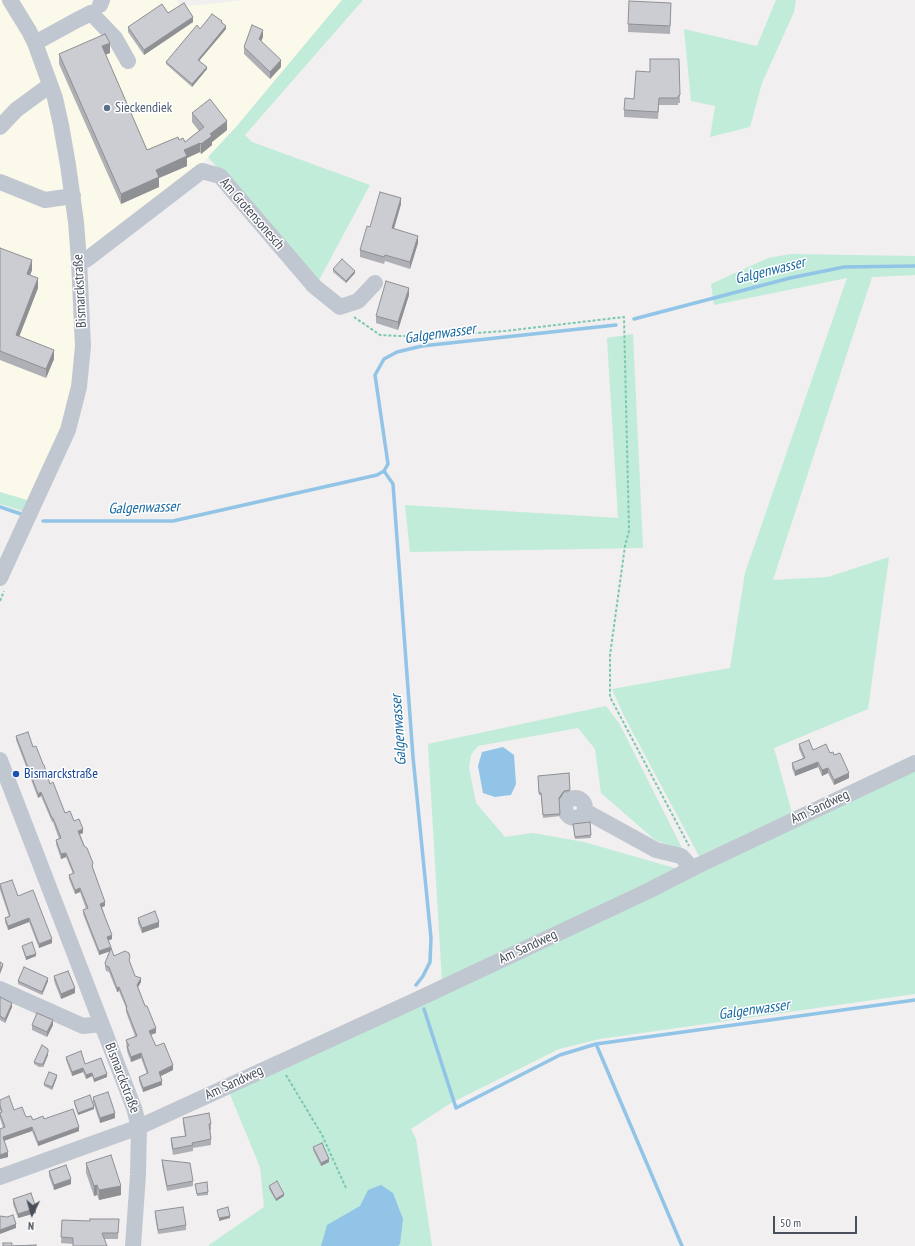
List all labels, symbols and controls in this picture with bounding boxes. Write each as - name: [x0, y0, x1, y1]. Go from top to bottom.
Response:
- place label: Sieckendiek: [115, 100, 172, 116]
- marker: Sieckendiek: [102, 103, 112, 113]
- street label: Am Grotensonesch: [216, 175, 288, 253]
- street label: Bismarckstraße: [70, 254, 90, 328]
- water label: Galgenwasser: [733, 254, 807, 288]
- water label: Galgenwasser: [403, 320, 477, 348]
- water label: Galgenwasser: [108, 498, 180, 518]
- water label: Galgenwasser: [388, 694, 410, 766]
- place label: Bismarckstraße: [24, 766, 98, 782]
- marker: Bismarckstraße: [11, 769, 21, 779]
- street label: Am Sandweg: [788, 786, 852, 828]
- street label: Am Sandweg: [496, 926, 560, 968]
- water label: Galgenwasser: [717, 996, 791, 1024]
- street label: Bismarckstraße: [101, 1040, 143, 1116]
- street label: Am Sandweg: [202, 1062, 266, 1104]
- north arrow: [12, 1194, 52, 1234]
- scale bar: [775, 1208, 859, 1234]
- text: 50 m: [780, 1215, 801, 1230]
- text: N: [27, 1219, 35, 1233]

